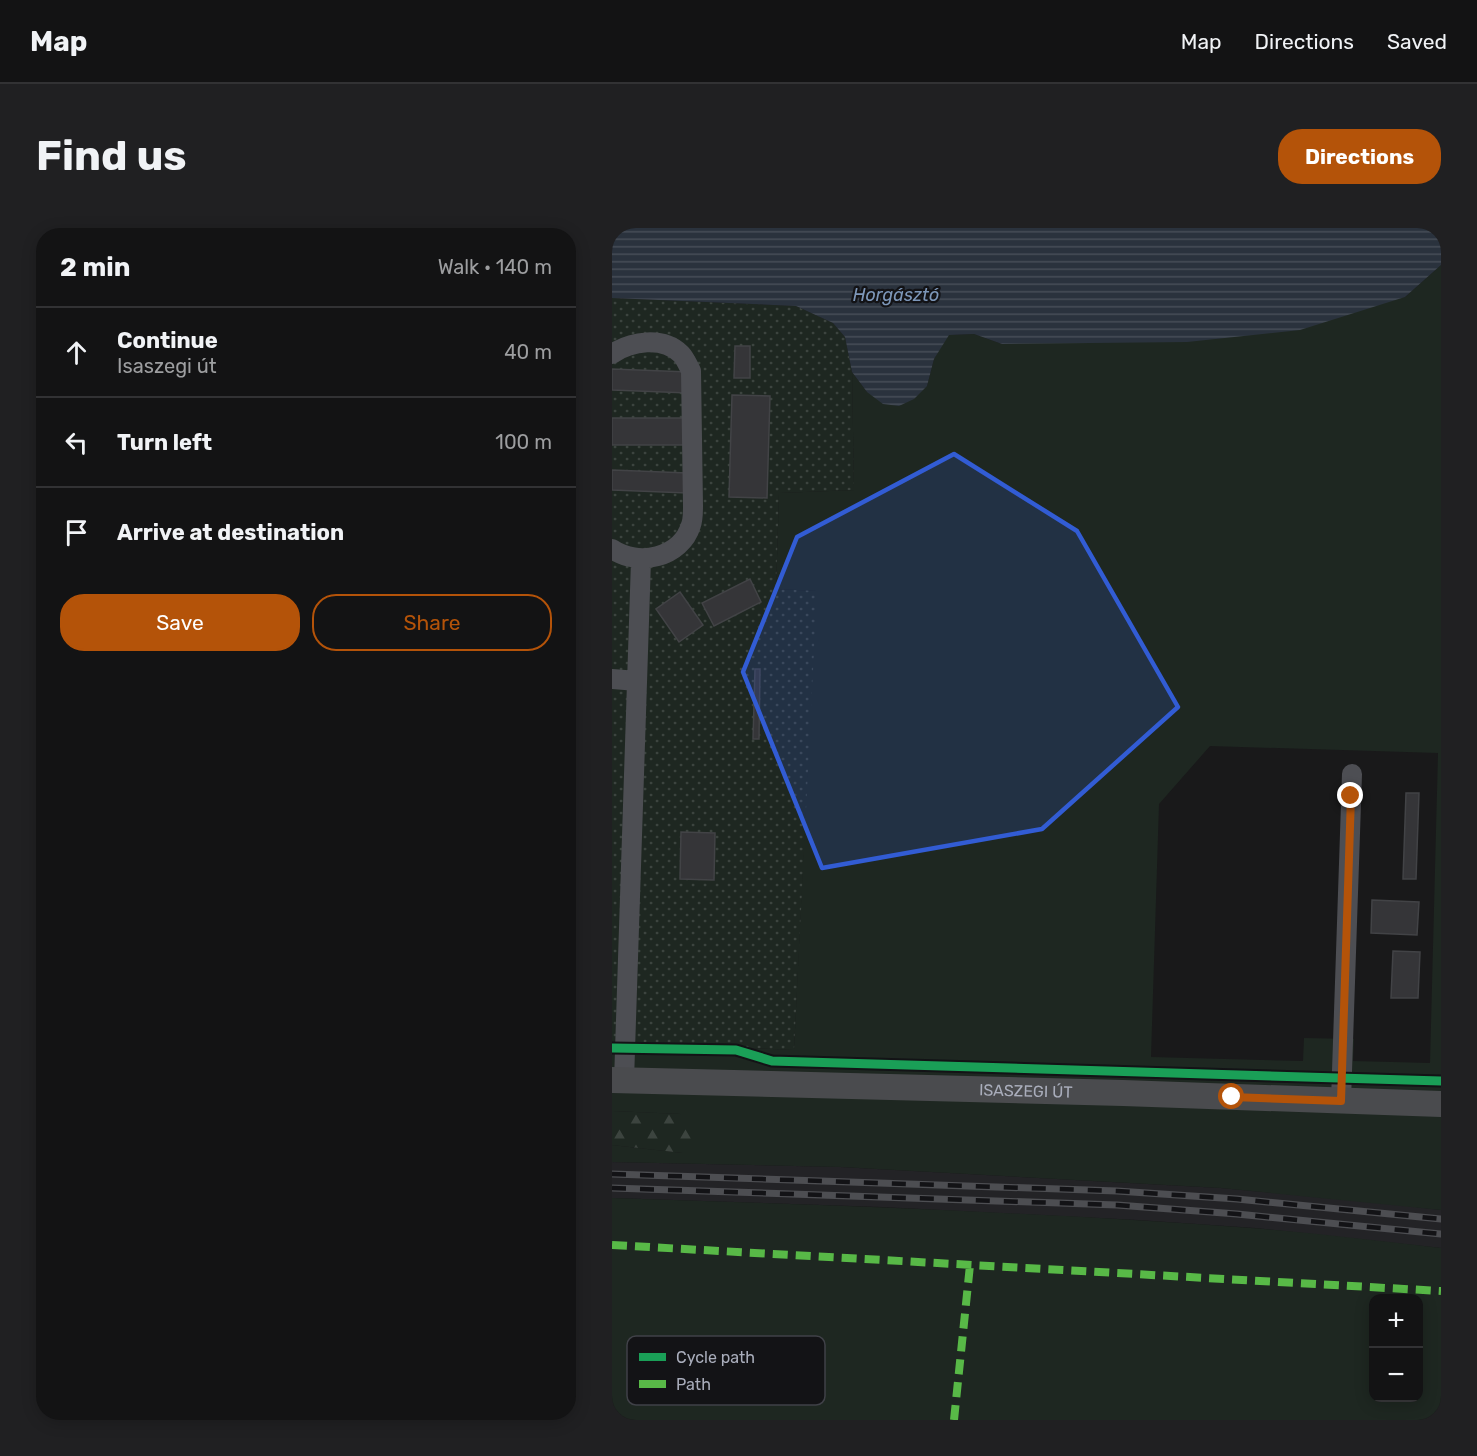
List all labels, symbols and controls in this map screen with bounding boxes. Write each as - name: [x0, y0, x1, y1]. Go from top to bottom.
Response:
- text: Map: [30, 25, 87, 58]
- text: Map: [1181, 29, 1222, 54]
- text: Directions: [1255, 29, 1354, 54]
- text: Saved: [1387, 29, 1447, 54]
- button: Directions: [1278, 129, 1441, 184]
- text: Find us: [36, 131, 187, 181]
- text: 2 min: [60, 252, 130, 283]
- text: Walk · 140 m: [438, 255, 552, 279]
- water label: Horgásztó: [853, 284, 939, 306]
- text: Continue: [117, 327, 218, 354]
- icon: ahead: [60, 336, 93, 369]
- text: 40 m: [504, 340, 552, 364]
- text: Isaszegi út: [117, 354, 217, 378]
- icon: left: [60, 426, 93, 459]
- text: Turn left: [117, 429, 212, 456]
- text: 100 m: [495, 430, 552, 454]
- icon: arrive: [60, 516, 93, 549]
- text: Arrive at destination: [117, 519, 344, 546]
- button: Save: [60, 594, 300, 651]
- button: Share: [312, 594, 552, 651]
- route end: [1337, 782, 1363, 808]
- street label: ISASZEGI ÚT: [979, 1080, 1073, 1102]
- route start: [1218, 1083, 1244, 1109]
- map controls: [1369, 1294, 1423, 1402]
- button: +: [1369, 1294, 1423, 1348]
- legend: [627, 1336, 825, 1405]
- text: Cycle path: [676, 1348, 755, 1367]
- button: −: [1369, 1348, 1423, 1402]
- text: Path: [676, 1375, 711, 1394]

